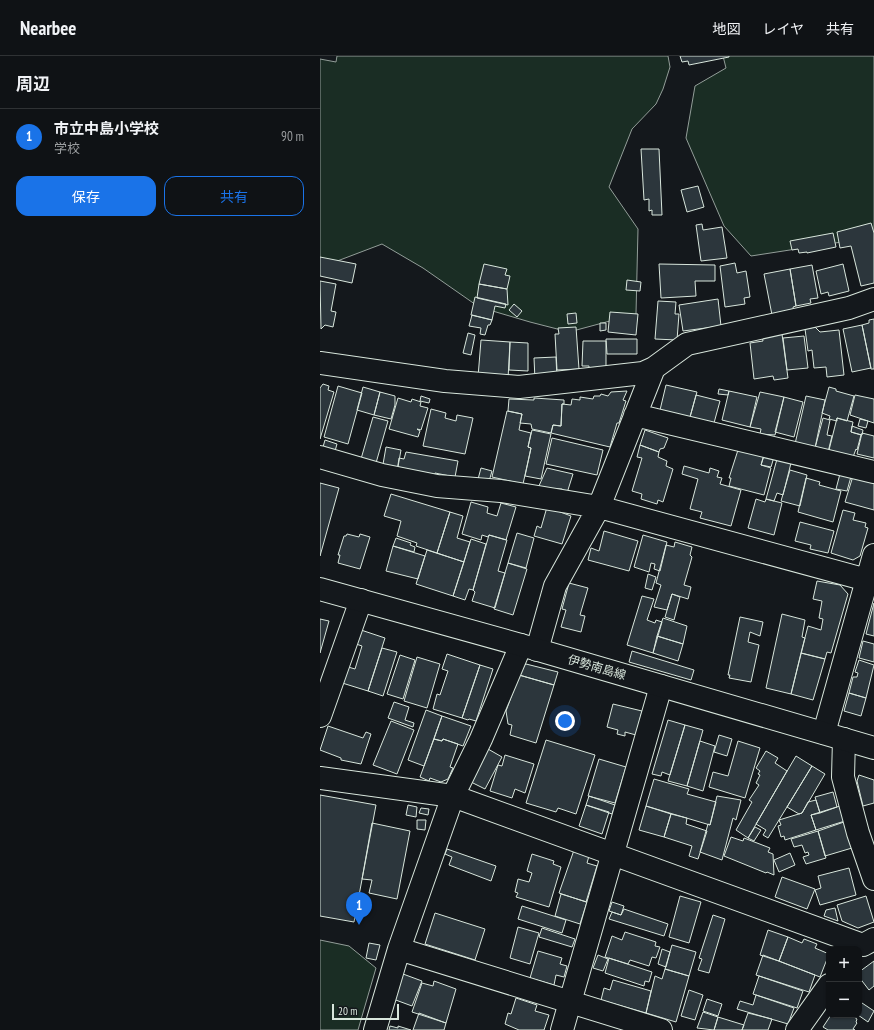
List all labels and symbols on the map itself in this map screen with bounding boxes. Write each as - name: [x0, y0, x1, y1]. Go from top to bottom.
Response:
- street label: 伊勢南島線: [566, 652, 628, 682]
- your location: [555, 711, 575, 731]
- pin: 1: [346, 892, 372, 925]
- scale bar: [332, 1002, 399, 1021]

